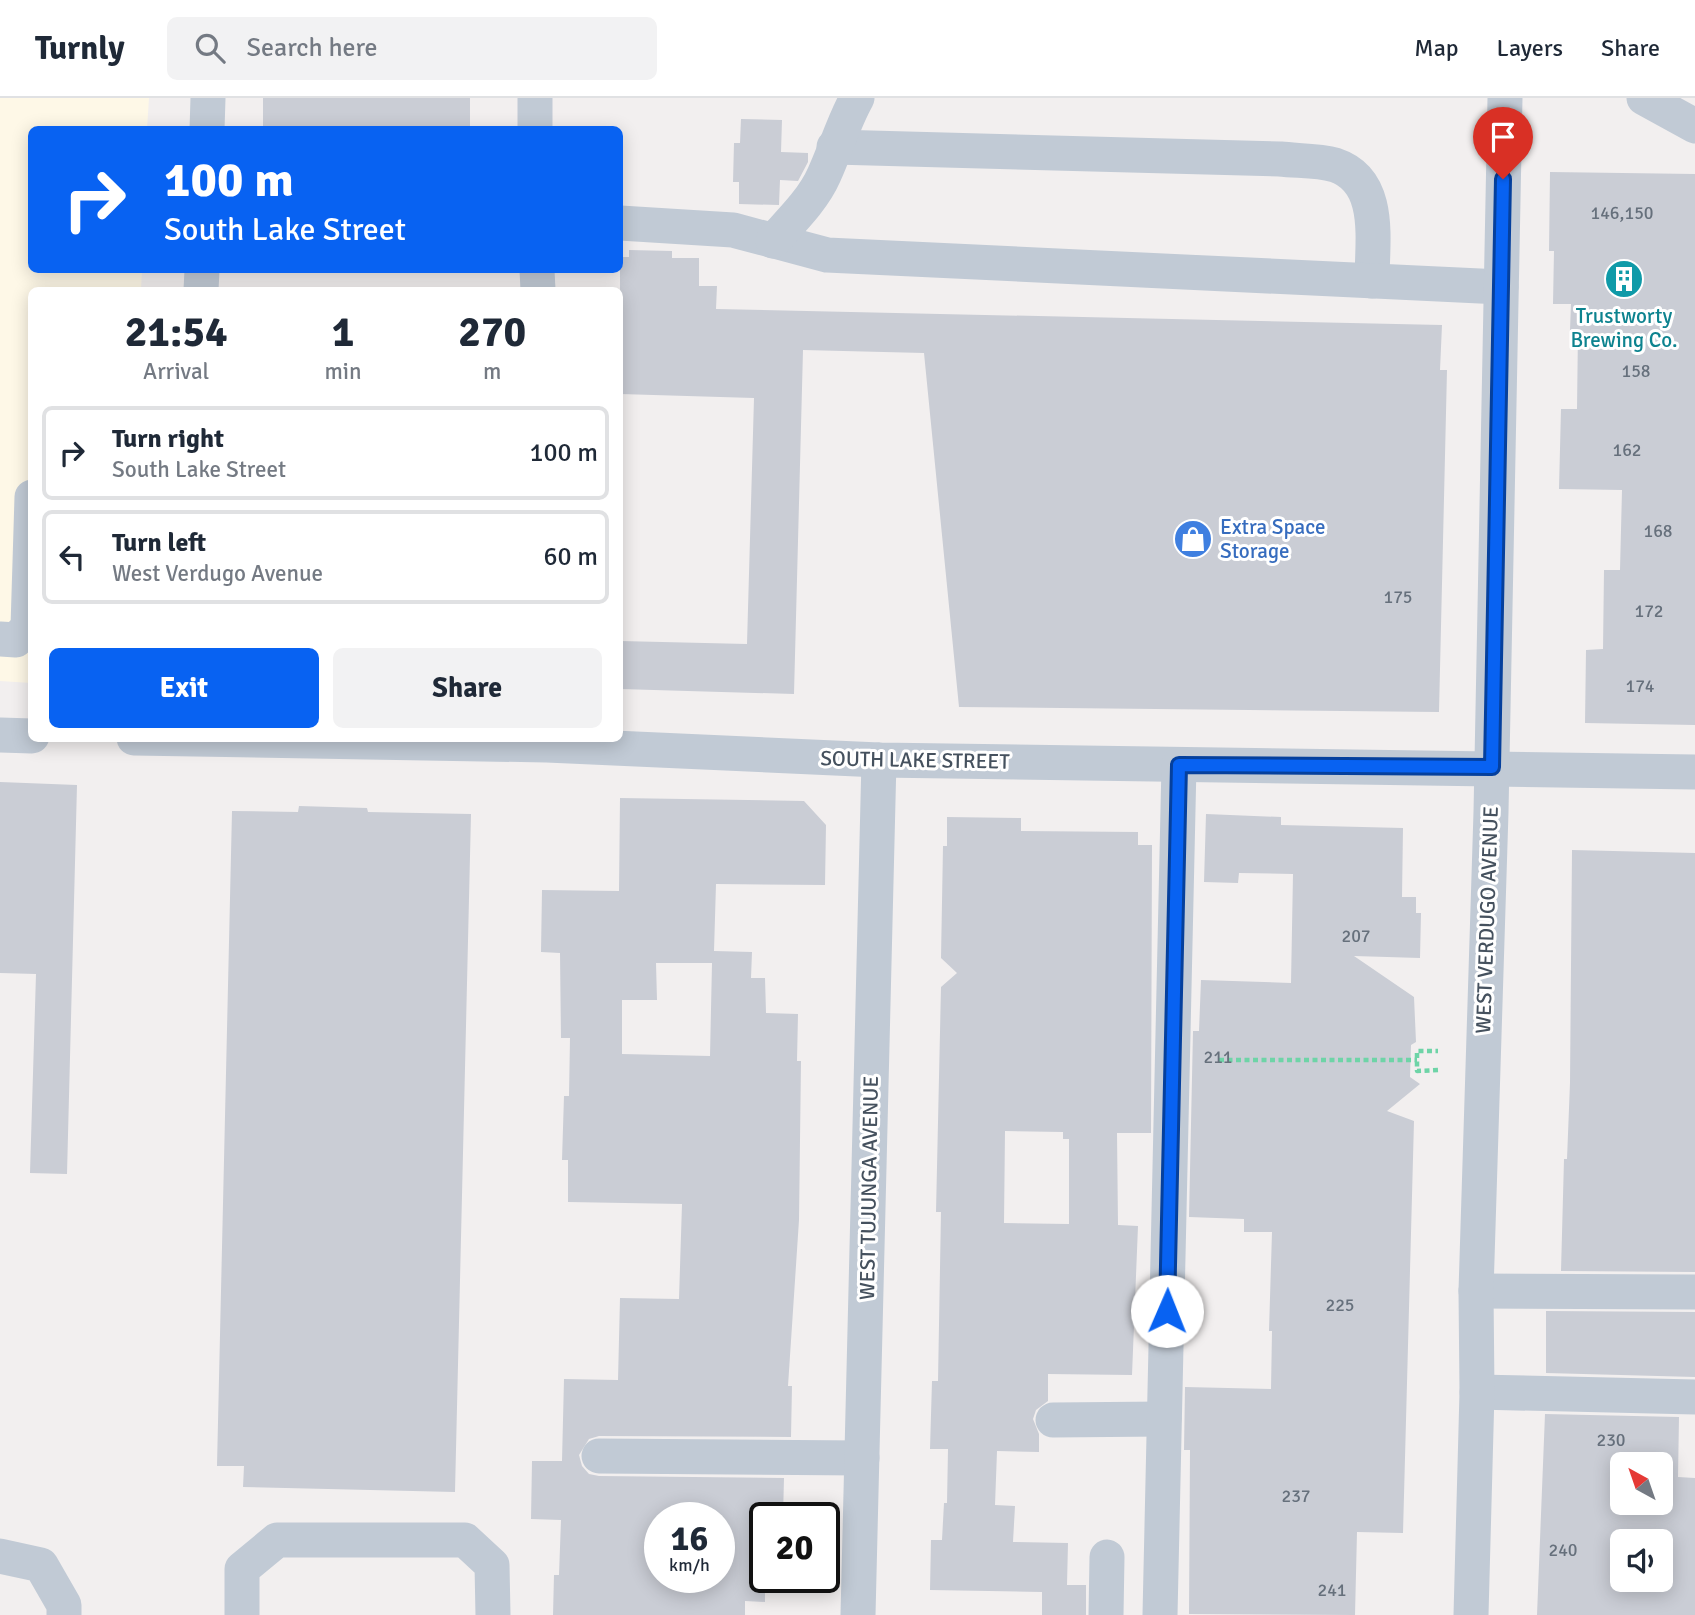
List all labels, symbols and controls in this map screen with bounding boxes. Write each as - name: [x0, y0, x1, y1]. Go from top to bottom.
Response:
- search box: [167, 17, 657, 80]
- text: Turnly: [35, 28, 125, 69]
- icon: search: [191, 29, 229, 67]
- text: Search here: [247, 32, 378, 64]
- text: Map: [1414, 33, 1459, 63]
- text: Layers: [1497, 33, 1563, 63]
- text: Share: [1601, 33, 1660, 63]
- pin: [1473, 107, 1533, 179]
- icon: arrive: [1484, 118, 1522, 156]
- text: 100 m: [164, 150, 294, 210]
- icon: right: [49, 154, 140, 245]
- house number: 146,150: [1590, 202, 1654, 224]
- text: South Lake Street: [164, 210, 406, 249]
- building icon: Trustworty Brewing Co.: [1603, 258, 1645, 300]
- place label: Trustworty Brewing Co.: [1570, 303, 1678, 353]
- text: 21:54: [125, 307, 228, 358]
- text: 1: [332, 307, 354, 358]
- text: 270: [458, 307, 526, 358]
- text: Arrival: [143, 357, 209, 386]
- text: min: [324, 357, 362, 386]
- text: m: [483, 357, 501, 386]
- house number: 158: [1621, 360, 1651, 382]
- text: Turn right: [112, 423, 224, 455]
- icon: right: [53, 434, 91, 472]
- text: 100 m: [529, 437, 598, 469]
- house number: 162: [1612, 439, 1642, 461]
- text: South Lake Street: [112, 455, 286, 484]
- place label: Extra Space Storage: [1220, 514, 1325, 564]
- shop icon: Extra Space Storage: [1172, 518, 1214, 560]
- house number: 168: [1643, 520, 1673, 542]
- text: Turn left: [112, 527, 206, 559]
- icon: left: [53, 538, 91, 576]
- text: 60 m: [543, 541, 598, 573]
- text: West Verdugo Avenue: [112, 559, 323, 588]
- house number: 175: [1383, 586, 1413, 608]
- house number: 172: [1634, 600, 1664, 622]
- button: Exit: [49, 648, 319, 728]
- button: Share: [333, 648, 602, 728]
- house number: 174: [1625, 675, 1655, 697]
- street label: SOUTH LAKE STREET: [820, 745, 1011, 775]
- street label: WEST VERDUGO AVENUE: [1470, 806, 1504, 1034]
- house number: 207: [1341, 925, 1371, 947]
- house number: 211: [1203, 1046, 1233, 1068]
- street label: WEST TUJUNGA AVENUE: [854, 1076, 884, 1300]
- position arrow: [1130, 1274, 1204, 1348]
- house number: 225: [1325, 1294, 1355, 1316]
- house number: 230: [1596, 1429, 1626, 1451]
- north arrow: [1610, 1452, 1673, 1516]
- map controls: [1610, 1452, 1673, 1592]
- house number: 237: [1281, 1485, 1311, 1507]
- speed limit sign: 20: [749, 1502, 840, 1593]
- text: 16: [671, 1517, 708, 1560]
- button: sound: [1610, 1529, 1673, 1592]
- house number: 240: [1548, 1539, 1578, 1561]
- text: km/h: [669, 1554, 710, 1576]
- house number: 241: [1317, 1579, 1347, 1601]

